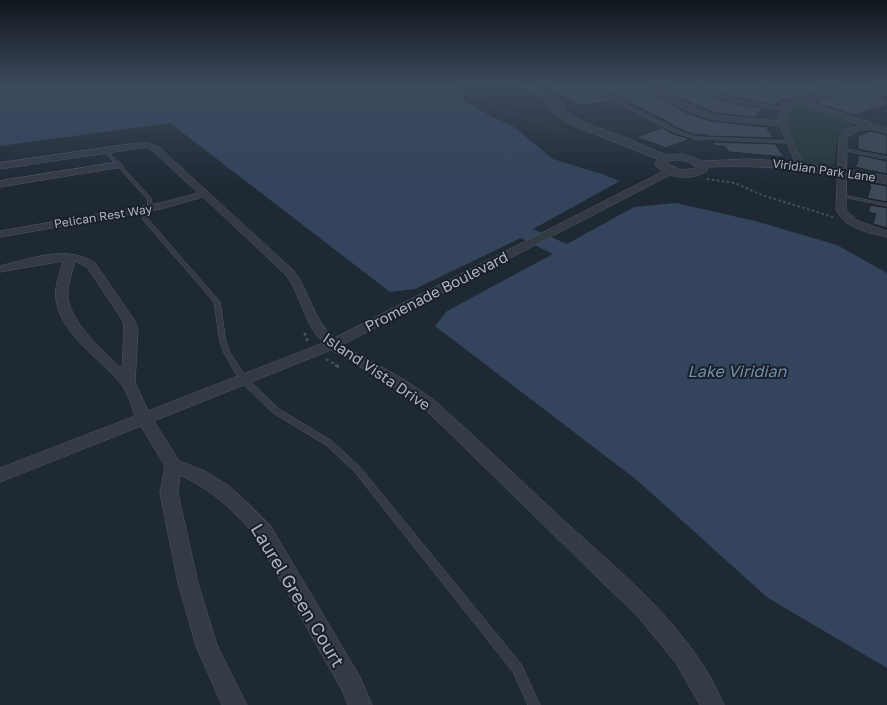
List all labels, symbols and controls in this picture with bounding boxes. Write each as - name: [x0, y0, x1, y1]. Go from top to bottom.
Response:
- street label: Viridian Park Lane: [771, 155, 877, 185]
- street label: Pelican Rest Way: [53, 201, 153, 231]
- street label: Promenade Boulevard: [361, 247, 511, 335]
- street label: Island Vista Drive: [320, 328, 434, 414]
- water label: Lake Viridian: [688, 361, 788, 381]
- street label: Laurel Green Court: [246, 519, 350, 671]

